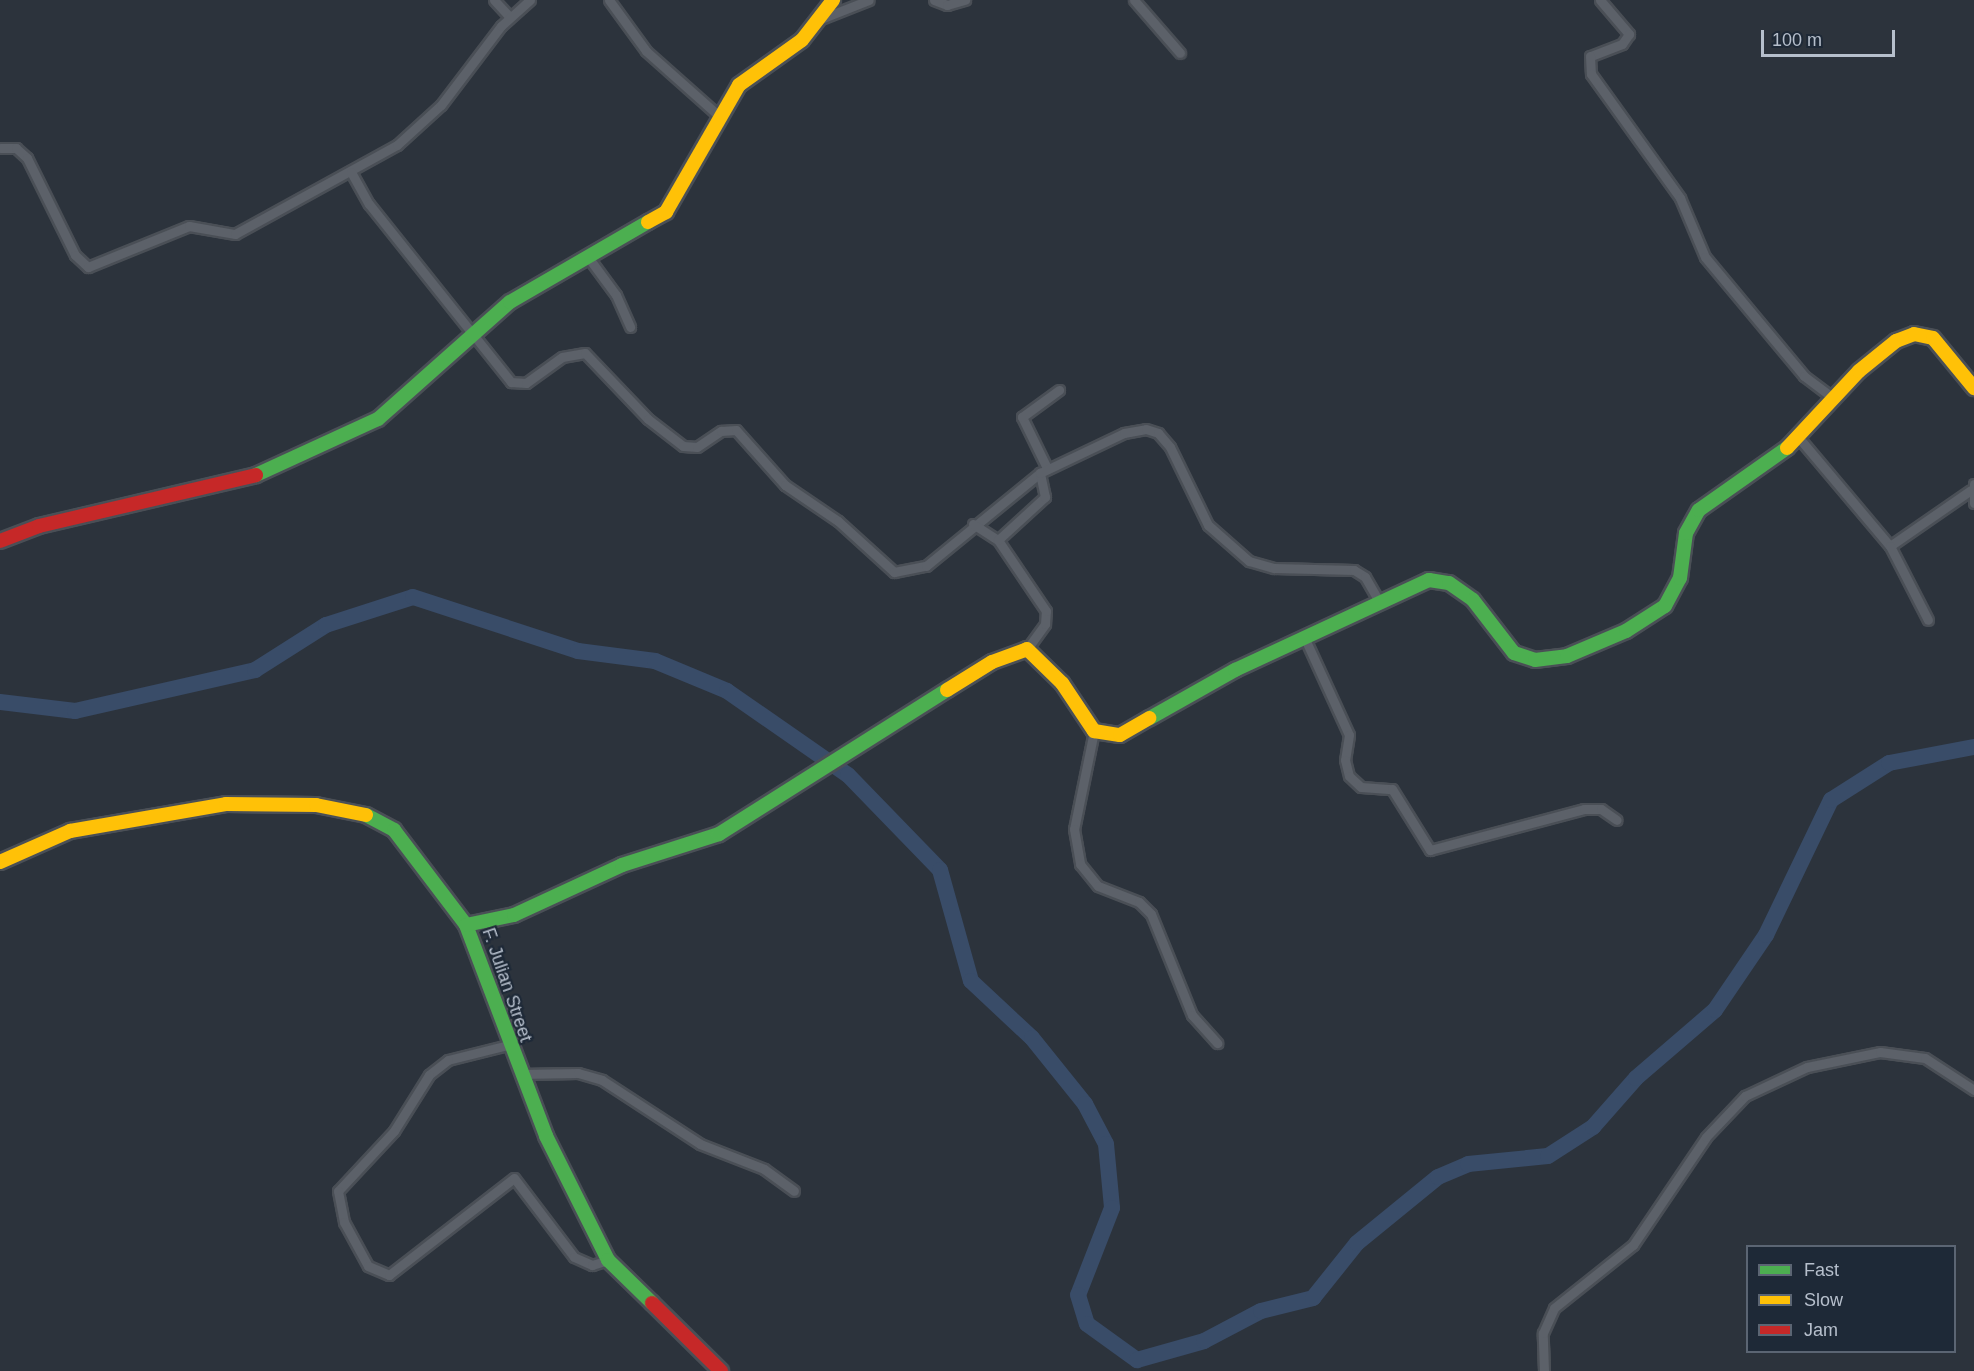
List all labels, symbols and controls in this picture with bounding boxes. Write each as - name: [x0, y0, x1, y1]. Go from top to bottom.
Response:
- scale bar: [1764, 18, 1898, 56]
- text: 100 m: [1772, 30, 1822, 50]
- street label: F. Julian Street: [477, 925, 537, 1045]
- legend: [1746, 1245, 1956, 1353]
- text: Fast: [1804, 1260, 1839, 1280]
- text: Slow: [1804, 1290, 1843, 1310]
- text: Jam: [1804, 1320, 1838, 1340]

